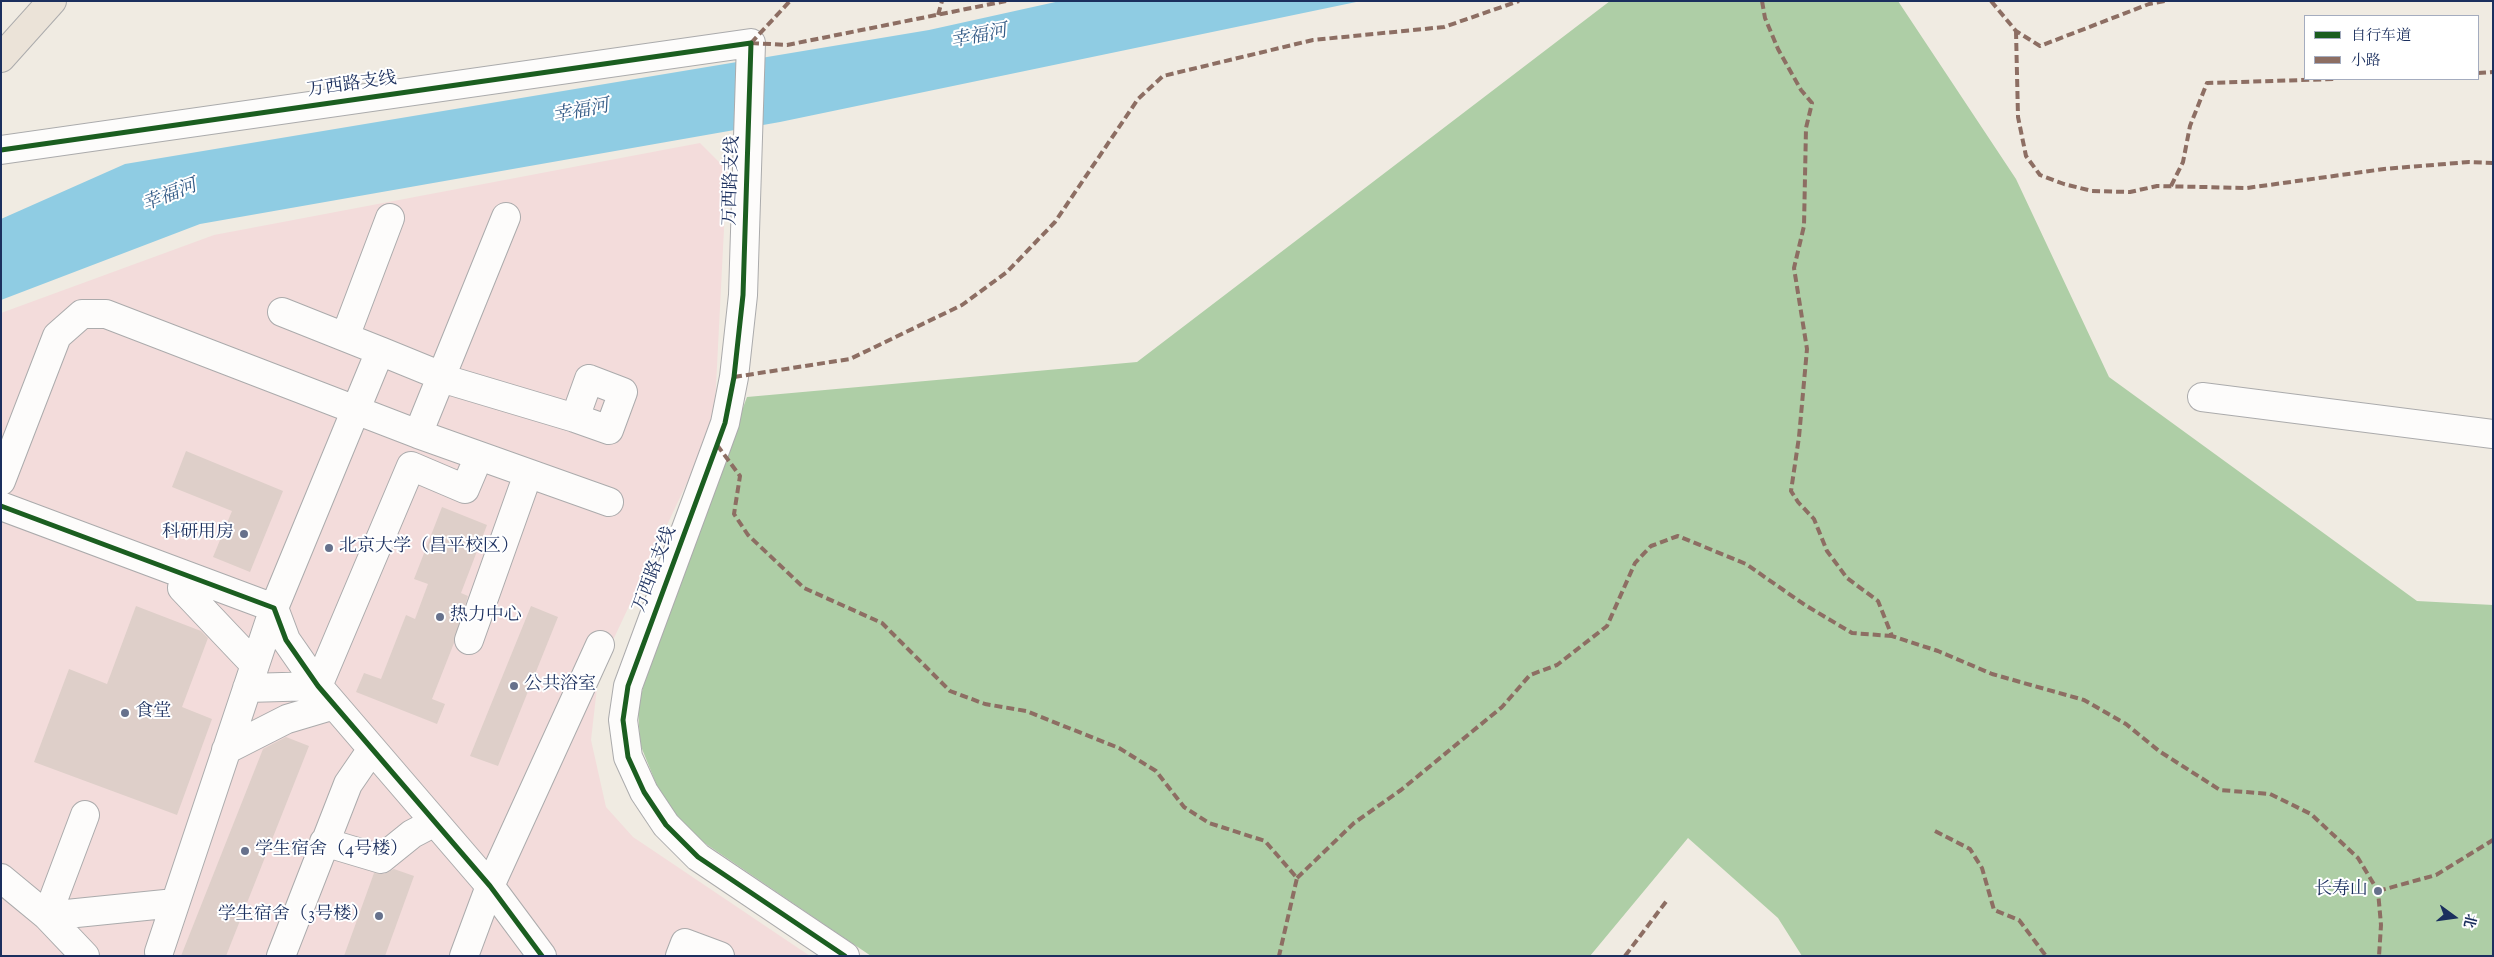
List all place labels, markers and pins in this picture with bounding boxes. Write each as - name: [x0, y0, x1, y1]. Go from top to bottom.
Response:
- place label: 科研用房: [162, 523, 234, 545]
- marker: 科研用房: [238, 528, 250, 540]
- place label: 北京大学（昌平校区）: [339, 537, 519, 559]
- marker: 北京大学（昌平校区）: [323, 542, 335, 554]
- place label: 热力中心: [450, 606, 522, 628]
- marker: 热力中心: [434, 611, 446, 623]
- place label: 公共浴室: [524, 675, 596, 697]
- marker: 公共浴室: [508, 680, 520, 692]
- place label: 食堂: [135, 702, 171, 724]
- marker: 食堂: [119, 707, 131, 719]
- place label: 学生宿舍（4号楼）: [255, 840, 408, 862]
- marker: 学生宿舍（4号楼）: [239, 845, 251, 857]
- place label: 长寿山: [2314, 880, 2368, 902]
- marker: 长寿山: [2372, 885, 2384, 897]
- place label: 学生宿舍（3号楼）: [218, 905, 369, 927]
- marker: 学生宿舍（3号楼）: [373, 910, 385, 922]

